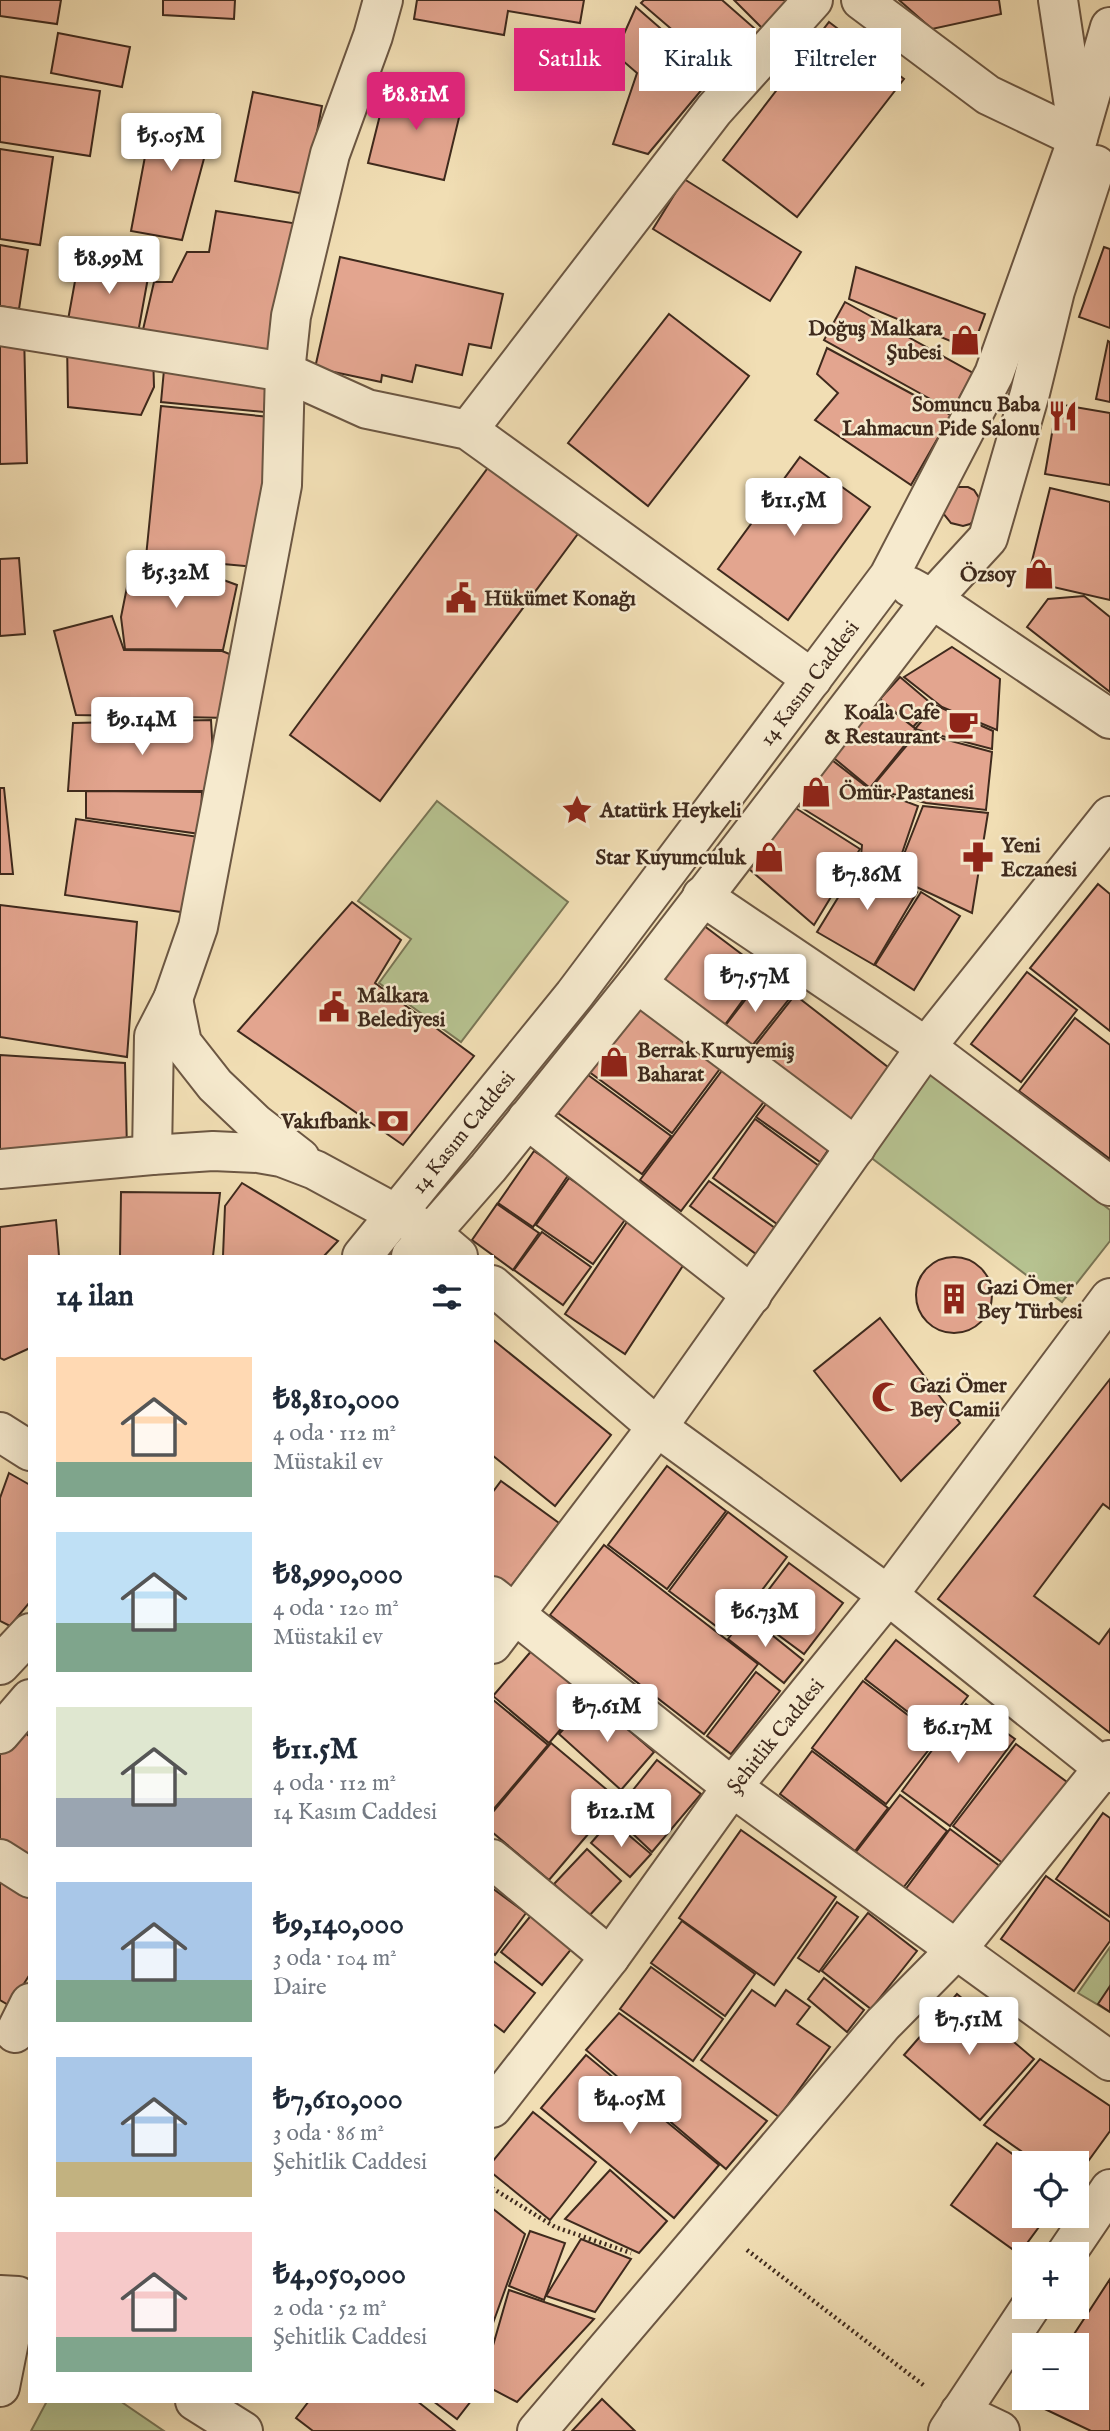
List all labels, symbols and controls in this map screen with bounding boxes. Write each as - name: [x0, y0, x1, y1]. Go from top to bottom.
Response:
- chip: Satılık: [514, 28, 625, 91]
- chip: Kiralık: [639, 28, 756, 91]
- chip: Filtreler: [770, 28, 901, 91]
- pin: ₺8.81M: [359, 72, 473, 132]
- text: ₺8.81M: [383, 80, 449, 109]
- pin: ₺5.05M: [114, 114, 228, 173]
- text: ₺5.05M: [137, 121, 205, 150]
- pin: ₺8.99M: [52, 236, 166, 296]
- text: ₺8.99M: [75, 244, 143, 273]
- place label: Doğuş Malkara Şubesi: [808, 316, 943, 367]
- shop icon: Doğuş Malkara Şubesi: [948, 323, 982, 357]
- place label: Somuncu Baba Lahmacun Pide Salonu: [842, 392, 1041, 443]
- restaurant icon: Somuncu Baba Lahmacun Pide Salonu: [1046, 399, 1080, 433]
- pin: ₺11.5M: [737, 478, 851, 538]
- text: ₺11.5M: [761, 486, 827, 515]
- pin: ₺5.32M: [119, 550, 233, 610]
- shop icon: Özsoy: [1022, 557, 1056, 591]
- text: ₺5.32M: [142, 558, 210, 587]
- place label: Özsoy: [960, 561, 1017, 589]
- public building icon: Hükümet Konağı: [444, 581, 478, 615]
- place label: Hükümet Konağı: [484, 586, 636, 613]
- street label: 14 Kasım Caddesi: [754, 616, 866, 752]
- pin: ₺9.14M: [85, 698, 199, 757]
- place label: Koala Cafe & Restaurant: [824, 700, 941, 751]
- text: ₺9.14M: [107, 705, 177, 734]
- cafe icon: Koala Cafe & Restaurant: [946, 707, 980, 741]
- shop icon: Ömür Pastanesi: [799, 775, 833, 809]
- place label: Ömür Pastanesi: [839, 779, 975, 807]
- place icon: Atatürk Heykeli: [560, 793, 594, 827]
- place label: Atatürk Heykeli: [599, 798, 742, 825]
- place label: Yeni Eczanesi: [1001, 833, 1078, 884]
- shop icon: Star Kuyumculuk: [752, 840, 786, 874]
- pharmacy icon: Yeni Eczanesi: [961, 840, 995, 874]
- place label: Star Kuyumculuk: [596, 845, 747, 872]
- pin: ₺7.86M: [810, 852, 924, 912]
- text: ₺7.86M: [832, 860, 902, 889]
- pin: ₺7.57M: [698, 954, 812, 1014]
- text: ₺7.57M: [720, 962, 790, 991]
- place label: Malkara Belediyesi: [357, 983, 446, 1034]
- public building icon: Malkara Belediyesi: [317, 990, 351, 1024]
- place label: Berrak Kuruyemiş Baharat: [637, 1038, 794, 1089]
- shop icon: Berrak Kuruyemiş Baharat: [597, 1045, 631, 1079]
- street label: 14 Kasım Caddesi: [407, 1066, 522, 1200]
- bank icon: Vakıfbank: [376, 1104, 410, 1138]
- place label: Vakıfbank: [280, 1109, 371, 1136]
- place label: Gazi Ömer Bey Türbesi: [977, 1274, 1083, 1326]
- text: 14 ilan: [56, 1278, 134, 1316]
- icon: filters: [428, 1278, 466, 1316]
- building icon: Gazi Ömer Bey Türbesi: [937, 1282, 971, 1316]
- place label: Gazi Ömer Bey Camii: [910, 1372, 1007, 1424]
- mosque icon: Gazi Ömer Bey Camii: [870, 1380, 904, 1414]
- text: ₺8,810,000: [273, 1381, 400, 1419]
- icon: home: [112, 1385, 196, 1469]
- text: 4 oda · 112 m²: [273, 1419, 396, 1448]
- text: Müstakil ev: [273, 1448, 383, 1477]
- text: ₺8,990,000: [273, 1556, 403, 1594]
- icon: home: [112, 1560, 196, 1644]
- pin: ₺6.73M: [708, 1590, 822, 1649]
- text: 4 oda · 120 m²: [273, 1594, 399, 1623]
- text: ₺6.73M: [731, 1597, 799, 1626]
- text: Müstakil ev: [273, 1623, 383, 1652]
- street label: Şehitlik Caddesi: [721, 1674, 831, 1800]
- pin: ₺7.61M: [550, 1684, 664, 1744]
- text: ₺7.61M: [573, 1692, 641, 1721]
- pin: ₺6.17M: [901, 1706, 1015, 1765]
- text: ₺6.17M: [924, 1713, 992, 1742]
- text: ₺11.5M: [273, 1731, 358, 1769]
- icon: home: [112, 1735, 196, 1819]
- text: 4 oda · 112 m²: [273, 1769, 396, 1798]
- pin: ₺12.1M: [564, 1790, 678, 1849]
- text: ₺12.1M: [587, 1797, 655, 1826]
- text: 14 Kasım Caddesi: [273, 1798, 437, 1827]
- text: ₺9,140,000: [273, 1906, 404, 1944]
- icon: home: [112, 1910, 196, 1994]
- text: 3 oda · 104 m²: [273, 1944, 397, 1973]
- text: Daire: [273, 1973, 327, 2002]
- pin: ₺7.51M: [912, 1997, 1026, 2057]
- text: ₺7.51M: [935, 2005, 1003, 2034]
- pin: ₺4.05M: [573, 2076, 687, 2136]
- text: ₺7,610,000: [273, 2081, 403, 2119]
- text: ₺4.05M: [594, 2084, 666, 2113]
- icon: home: [112, 2085, 196, 2169]
- text: 3 oda · 86 m²: [273, 2119, 384, 2148]
- text: Şehitlik Caddesi: [273, 2148, 427, 2177]
- map controls: [1012, 2151, 1089, 2410]
- button: locate: [1012, 2151, 1089, 2228]
- button: +: [1012, 2242, 1089, 2319]
- text: ₺4,050,000: [273, 2256, 406, 2294]
- icon: home: [112, 2260, 196, 2344]
- text: 2 oda · 52 m²: [273, 2294, 387, 2323]
- text: Şehitlik Caddesi: [273, 2323, 427, 2352]
- button: −: [1012, 2333, 1089, 2410]

